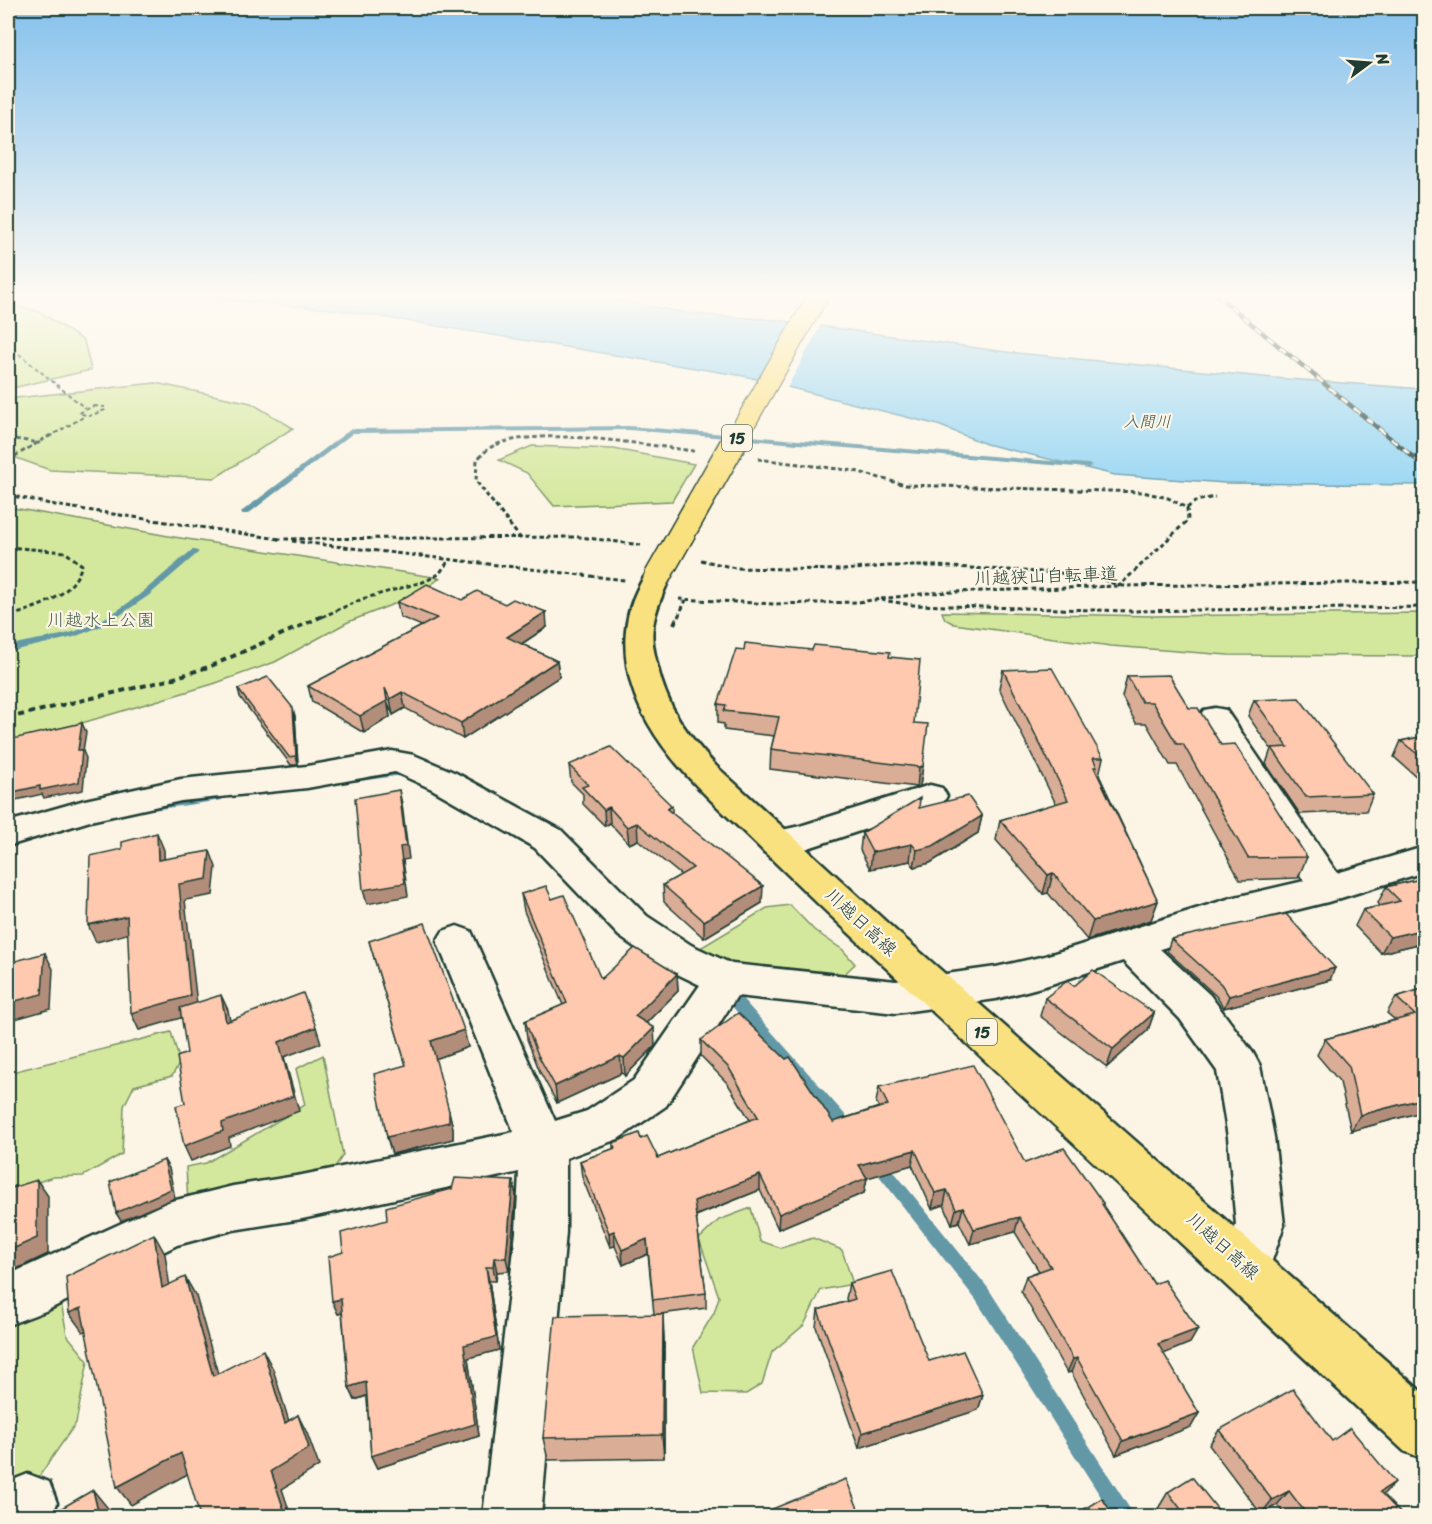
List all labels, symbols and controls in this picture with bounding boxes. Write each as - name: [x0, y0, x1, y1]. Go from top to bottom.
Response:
- north arrow: [1339, 33, 1399, 93]
- text: N: [1367, 49, 1399, 69]
- water label: 入間川: [1123, 407, 1171, 436]
- road number: 15: [722, 425, 752, 451]
- street label: 川越狭山自転車道: [973, 557, 1119, 595]
- park label: 川越水上公園: [47, 604, 155, 636]
- street label: 川越日高線: [817, 880, 905, 964]
- road number: 15: [967, 1019, 997, 1045]
- street label: 川越日高線: [1179, 1204, 1267, 1288]

